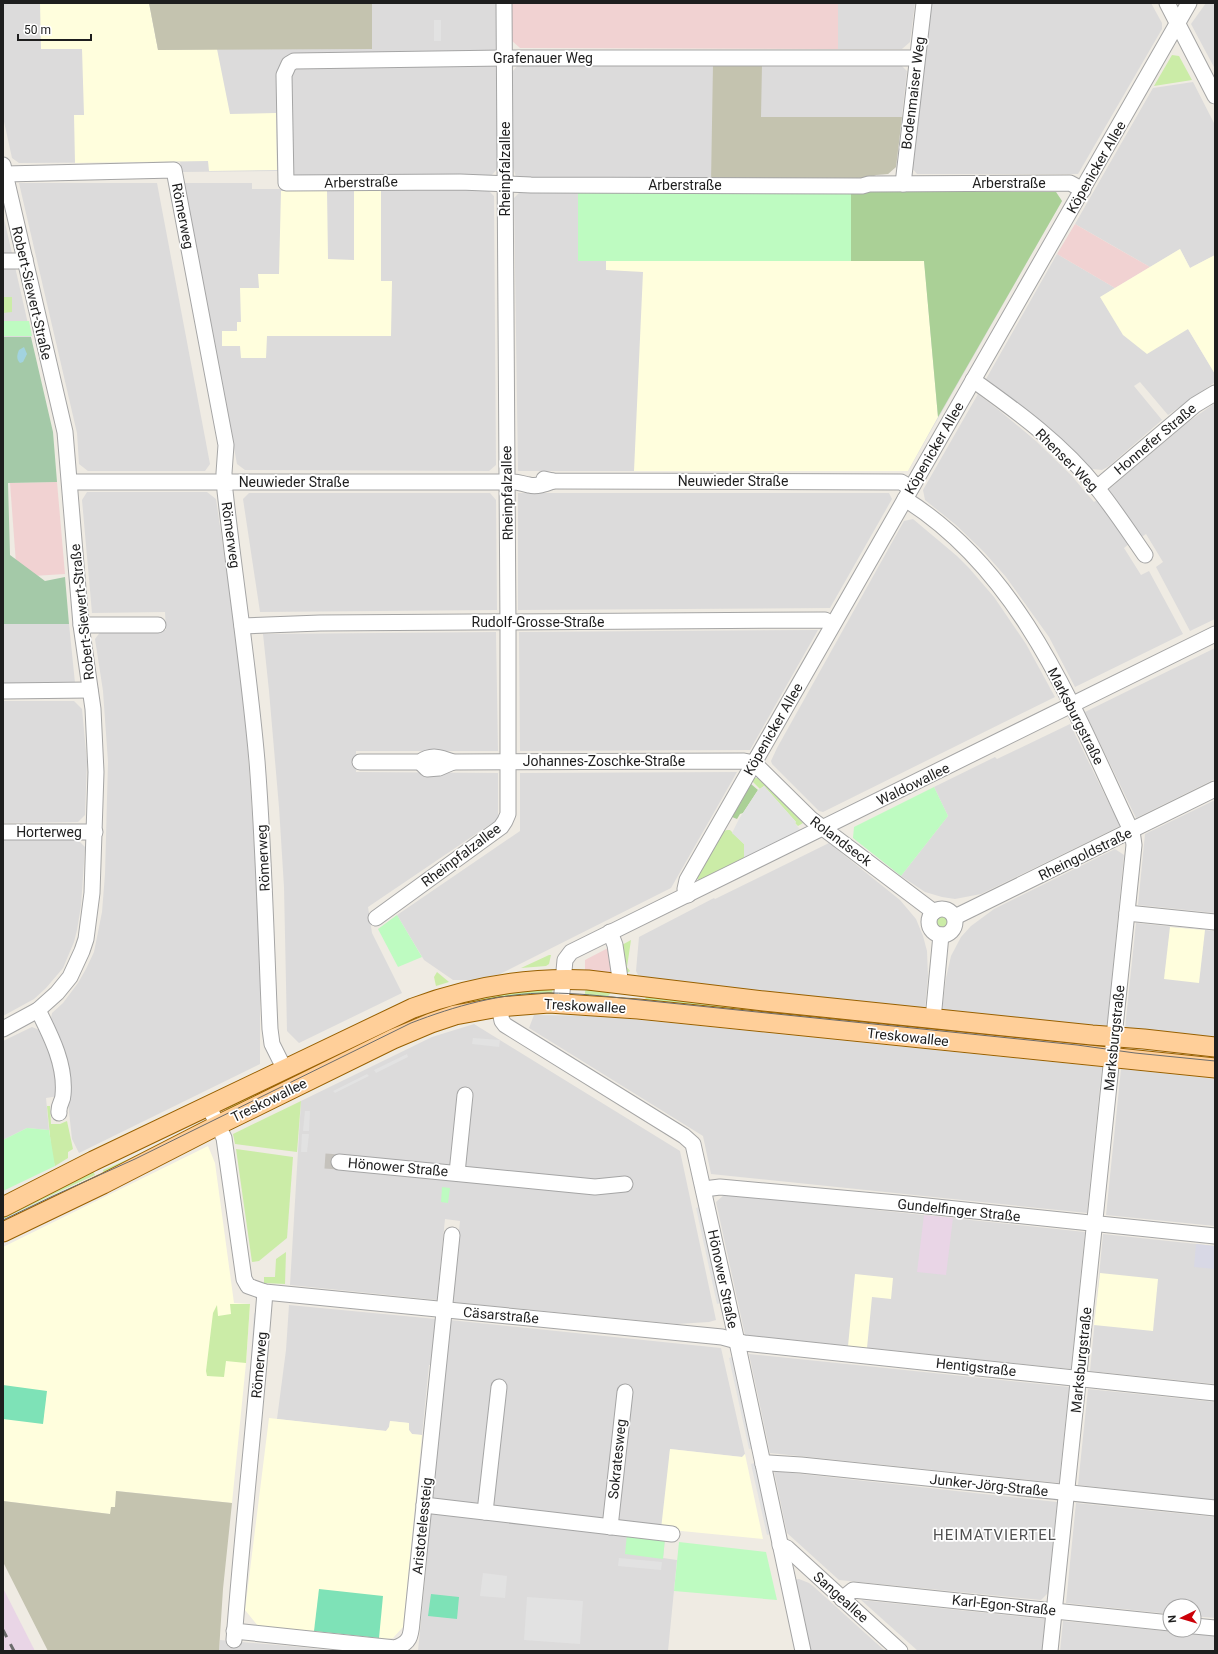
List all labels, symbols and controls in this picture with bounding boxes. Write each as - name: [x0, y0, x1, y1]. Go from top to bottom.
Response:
- scale bar: [18, 16, 91, 42]
- text: 50 m: [24, 23, 51, 37]
- street label: Bodenmaiser Weg: [898, 36, 928, 150]
- street label: Grafenauer Weg: [493, 50, 593, 66]
- street label: Köpenicker Allee: [1063, 118, 1129, 216]
- street label: Rheinpfalzallee: [497, 122, 513, 216]
- street label: Arberstraße: [324, 173, 398, 191]
- street label: Arberstraße: [972, 175, 1046, 191]
- street label: Arberstraße: [648, 177, 722, 193]
- street label: Römerweg: [169, 182, 197, 250]
- street label: Robert-Siewert-Straße: [9, 225, 55, 361]
- street label: Köpenicker Allee: [901, 399, 967, 497]
- street label: Honnefer Straße: [1111, 400, 1199, 478]
- street label: Rhenser Weg: [1032, 425, 1102, 495]
- street label: Rheinpfalzallee: [498, 445, 516, 541]
- street label: Neuwieder Straße: [678, 473, 788, 489]
- street label: Neuwieder Straße: [239, 474, 349, 490]
- street label: Römerweg: [218, 501, 244, 569]
- street label: Robert-Siewert-Straße: [67, 543, 97, 681]
- street label: Rudolf-Grosse-Straße: [472, 614, 604, 630]
- street label: Marksburgstraße: [1045, 665, 1107, 767]
- street label: Köpenicker Allee: [740, 680, 806, 778]
- street label: Johannes-Zoschke-Straße: [523, 753, 685, 769]
- street label: Waldowallee: [874, 760, 952, 808]
- street label: Rolandseck: [807, 813, 875, 870]
- street label: Rheinpfalzallee: [418, 820, 504, 890]
- street label: Horterweg: [16, 824, 82, 840]
- street label: Römerweg: [253, 824, 273, 892]
- street label: Rheingoldstraße: [1036, 825, 1134, 883]
- street label: Marksburgstraße: [1100, 984, 1128, 1092]
- street label: Treskowallee: [544, 996, 626, 1016]
- street label: Treskowallee: [866, 1025, 950, 1049]
- street label: Treskowallee: [229, 1075, 309, 1125]
- street label: Hönower Straße: [347, 1155, 449, 1179]
- street label: Gundelfinger Straße: [897, 1196, 1021, 1224]
- street label: Hönower Straße: [705, 1228, 741, 1330]
- street label: Cäsarstraße: [462, 1304, 540, 1326]
- street label: Marksburgstraße: [1067, 1306, 1095, 1414]
- street label: Römerweg: [248, 1331, 270, 1399]
- street label: Hentigstraße: [935, 1355, 1017, 1379]
- street label: Sokratesweg: [605, 1418, 629, 1500]
- street label: Junker-Jörg-Straße: [929, 1471, 1049, 1499]
- street label: Aristotelessteig: [409, 1477, 435, 1575]
- district label: HEIMATVIERTEL: [933, 1526, 1057, 1544]
- street label: Sangeallee: [810, 1568, 872, 1626]
- street label: Karl-Egon-Straße: [951, 1592, 1057, 1618]
- north arrow: [1162, 1598, 1202, 1638]
- text: N: [1166, 1614, 1179, 1623]

